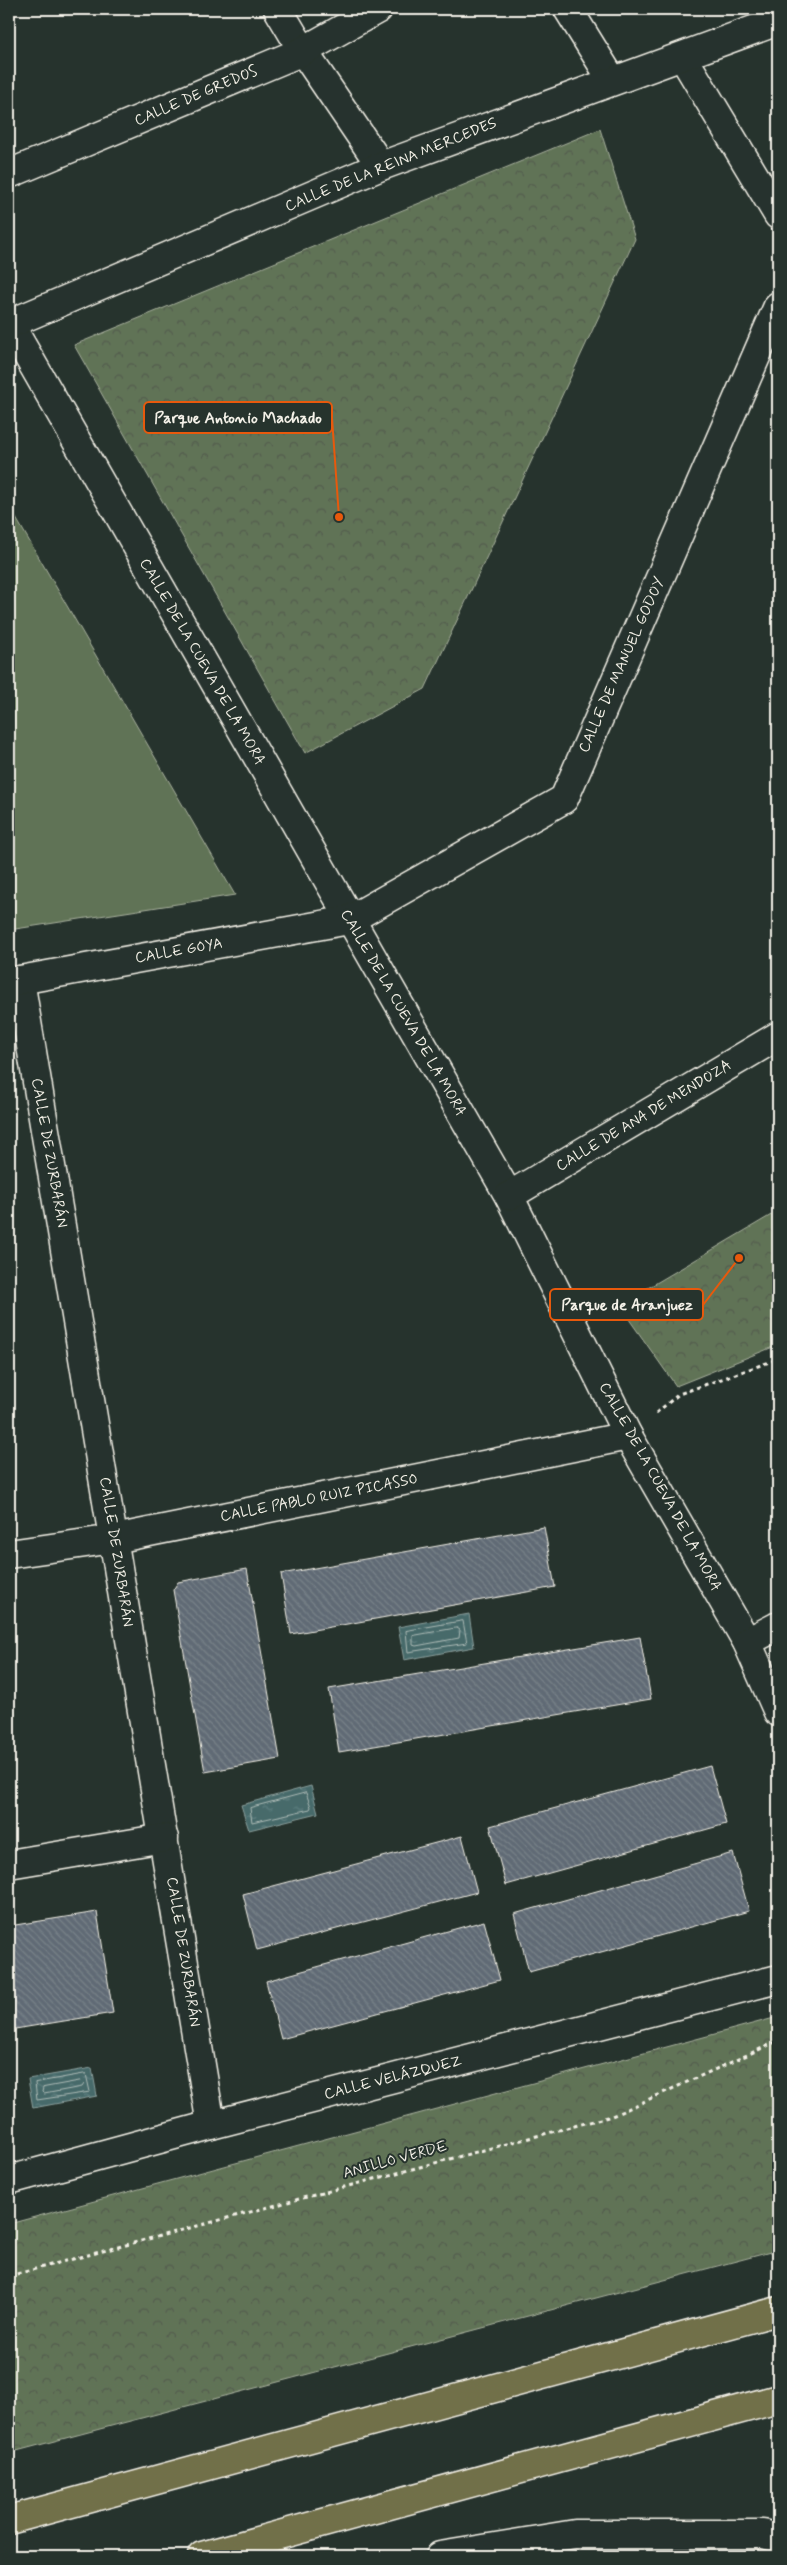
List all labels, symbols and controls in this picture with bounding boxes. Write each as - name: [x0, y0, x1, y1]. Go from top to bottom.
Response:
- street label: CALLE DE GREDOS: [131, 61, 261, 131]
- street label: CALLE DE LA REINA MERCEDES: [282, 113, 500, 217]
- callout: Parque Antonio Machado: [144, 402, 332, 433]
- text: Parque Antonio Machado: [154, 408, 322, 429]
- street label: CALLE DE LA CUEVA DE LA MORA: [134, 555, 270, 769]
- street label: CALLE DE MANUEL GODOY: [574, 574, 670, 756]
- street label: CALLE DE LA CUEVA DE LA MORA: [335, 906, 471, 1120]
- street label: CALLE GOYA: [134, 933, 224, 969]
- street label: CALLE DE ANA DE MENDOZA: [553, 1056, 735, 1176]
- street label: CALLE DE ZURBARÁN: [26, 1076, 73, 1229]
- callout: Parque de Aranjuez: [550, 1289, 703, 1320]
- text: Parque de Aranjuez: [561, 1295, 693, 1316]
- street label: CALLE DE LA CUEVA DE LA MORA: [594, 1379, 726, 1595]
- street label: CALLE PABLO RUIZ PICASSO: [219, 1469, 419, 1527]
- street label: CALLE DE ZURBARÁN: [94, 1475, 139, 1628]
- street label: CALLE DE ZURBARÁN: [161, 1875, 206, 2028]
- street label: CALLE VELÁZQUEZ: [322, 2050, 464, 2105]
- street label: ANILLO VERDE: [341, 2136, 450, 2183]

